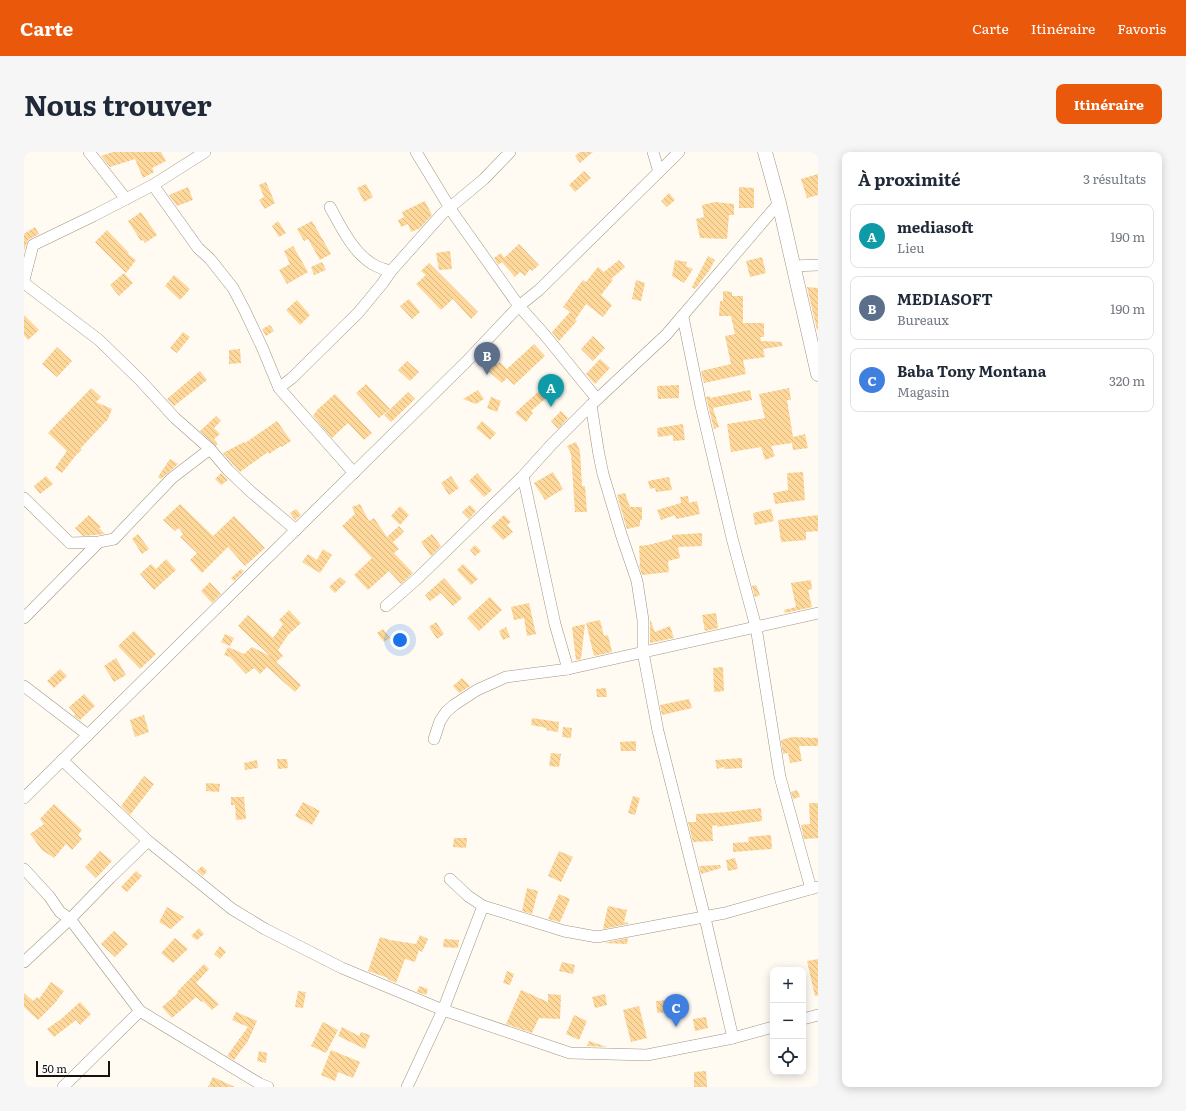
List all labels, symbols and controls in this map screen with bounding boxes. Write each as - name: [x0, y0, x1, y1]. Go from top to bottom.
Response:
- text: Carte: [20, 14, 73, 42]
- text: Carte: [972, 18, 1009, 38]
- text: Itinéraire: [1031, 18, 1095, 38]
- text: Favoris: [1117, 18, 1166, 38]
- text: Nous trouver: [24, 83, 212, 125]
- button: Itinéraire: [1056, 84, 1162, 124]
- text: À proximité: [858, 166, 961, 191]
- text: 3 résultats: [1083, 169, 1146, 188]
- text: mediasoft: [897, 215, 973, 238]
- text: A: [867, 227, 877, 246]
- text: 190 m: [1110, 227, 1145, 246]
- text: Lieu: [897, 238, 925, 257]
- text: MEDIASOFT: [897, 287, 993, 310]
- text: B: [868, 299, 876, 318]
- text: 190 m: [1110, 299, 1145, 318]
- text: Bureaux: [897, 310, 949, 329]
- pin: B: [474, 342, 500, 375]
- text: Baba Tony Montana: [897, 359, 1046, 382]
- text: C: [867, 371, 877, 390]
- text: 320 m: [1109, 371, 1145, 390]
- pin: A: [538, 374, 564, 407]
- text: Magasin: [897, 382, 950, 401]
- your location: [390, 630, 410, 650]
- map controls: [770, 967, 806, 1075]
- button: +: [770, 967, 806, 1003]
- pin: C: [663, 994, 689, 1027]
- button: −: [770, 1003, 806, 1039]
- button: locate: [770, 1039, 806, 1075]
- scale bar: [36, 1059, 110, 1078]
- text: 50 m: [42, 1060, 67, 1076]

